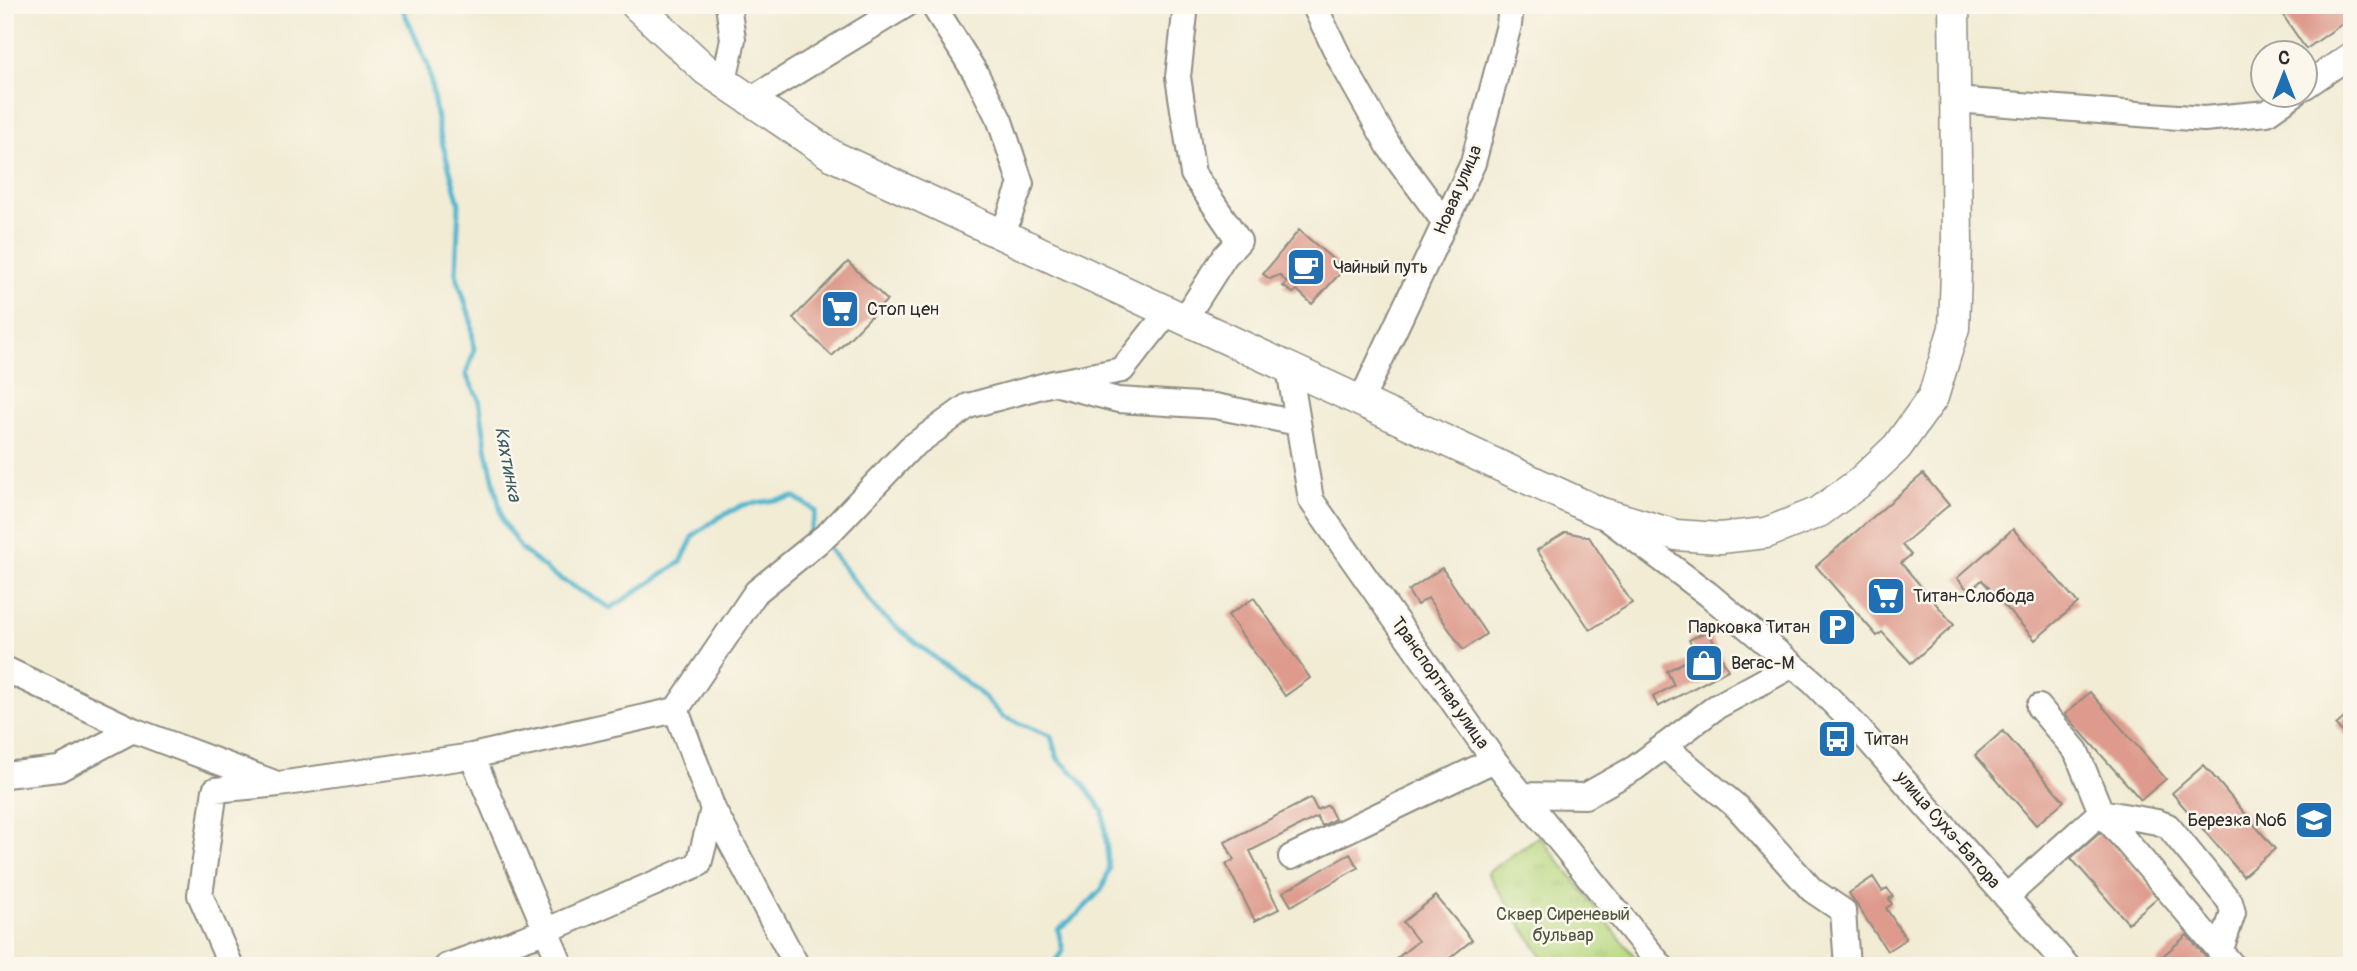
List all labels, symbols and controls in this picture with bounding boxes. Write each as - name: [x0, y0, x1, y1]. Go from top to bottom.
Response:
- north arrow: [2248, 38, 2318, 108]
- text: С: [2278, 46, 2290, 70]
- street label: Новая улица: [1429, 142, 1487, 238]
- cafe icon: Чайный путь: [1285, 246, 1327, 288]
- place label: Чайный путь: [1333, 256, 1428, 279]
- supermarket icon: Стоп цен: [819, 288, 861, 330]
- place label: Стоп цен: [867, 298, 939, 321]
- water label: Кяхтинка: [489, 425, 527, 504]
- supermarket icon: Титан-Слобода: [1865, 575, 1907, 617]
- place label: Титан-Слобода: [1913, 585, 2034, 608]
- parking icon: Парковка Титан: [1816, 606, 1858, 648]
- street label: Транспортная улица: [1386, 613, 1494, 753]
- place label: Парковка Титан: [1689, 616, 1810, 639]
- shop icon: Вегас-М: [1683, 642, 1725, 684]
- place label: Вегас-М: [1731, 652, 1794, 675]
- bus stop icon: Титан: [1816, 718, 1858, 760]
- place label: Титан: [1864, 728, 1908, 751]
- street label: улица Сухэ-Батора: [1890, 766, 2005, 894]
- school or university icon: Березка №6: [2293, 799, 2335, 841]
- place label: Березка №6: [2187, 809, 2287, 832]
- park label: Сквер Сиреневый бульвар: [1496, 903, 1630, 947]

